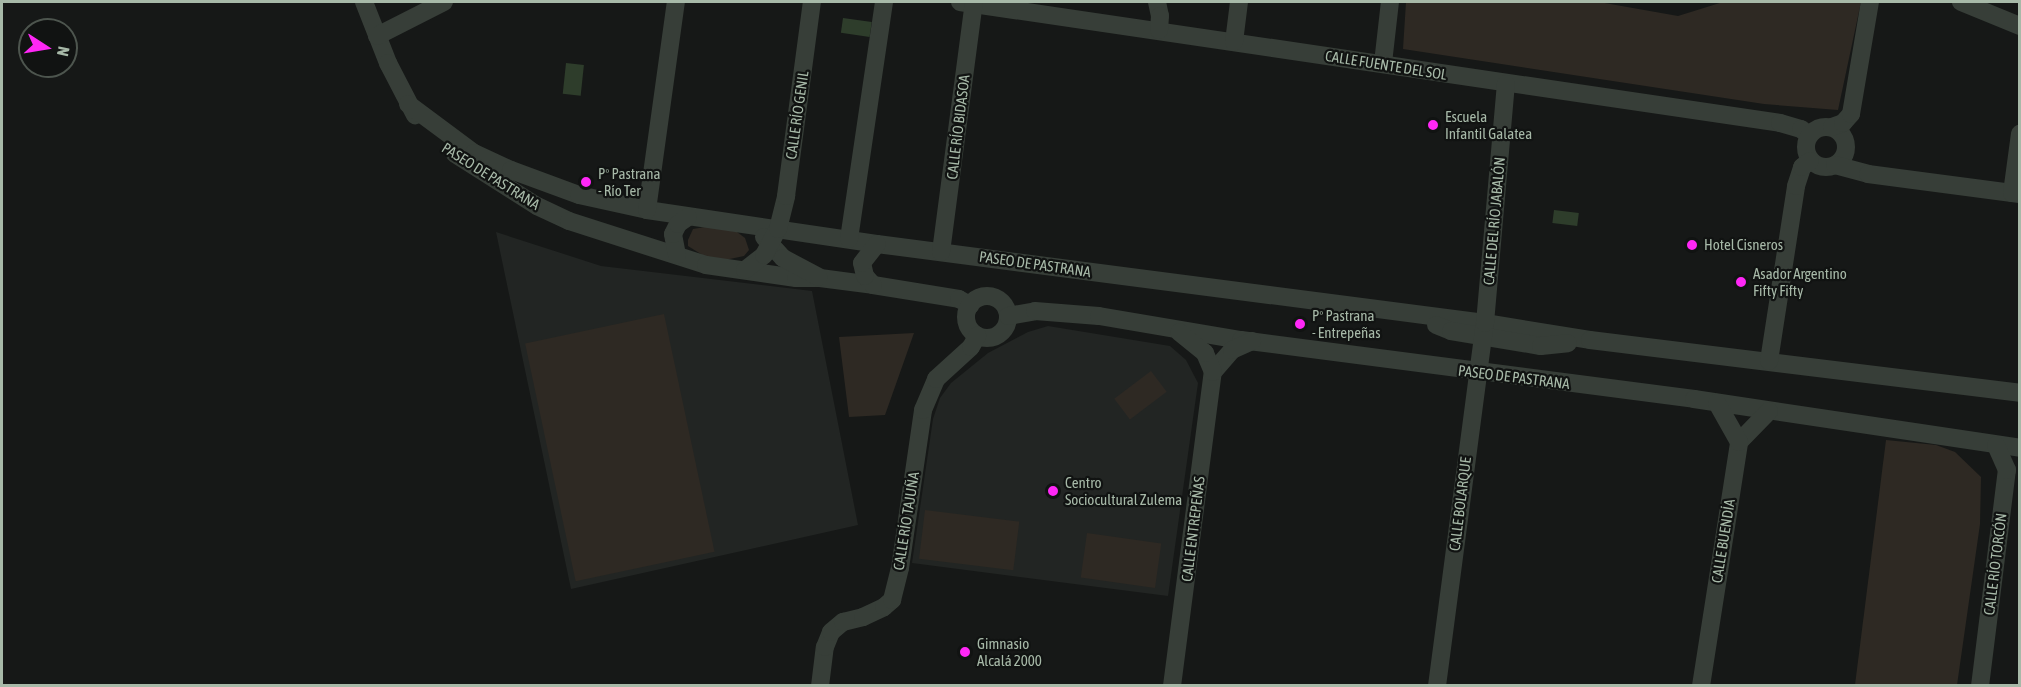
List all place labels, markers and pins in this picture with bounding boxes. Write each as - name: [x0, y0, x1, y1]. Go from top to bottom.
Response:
- place label: Escuela Infantil Galatea: [1445, 107, 1532, 142]
- marker: Escuela Infantil Galatea: [1426, 118, 1440, 132]
- place label: Pº Pastrana - Río Ter: [598, 164, 660, 199]
- marker: Pº Pastrana - Río Ter: [579, 175, 593, 189]
- place label: Hotel Cisneros: [1704, 236, 1783, 254]
- marker: Hotel Cisneros: [1685, 238, 1699, 252]
- place label: Asador Argentino Fifty Fifty: [1753, 264, 1847, 299]
- marker: Asador Argentino Fifty Fifty: [1734, 275, 1748, 289]
- place label: Pº Pastrana - Entrepeñas: [1312, 306, 1380, 341]
- marker: Pº Pastrana - Entrepeñas: [1293, 317, 1307, 331]
- place label: Centro Sociocultural Zulema: [1065, 473, 1182, 508]
- marker: Centro Sociocultural Zulema: [1046, 484, 1060, 498]
- place label: Gimnasio Alcalá 2000: [977, 634, 1042, 669]
- marker: Gimnasio Alcalá 2000: [958, 645, 972, 659]

